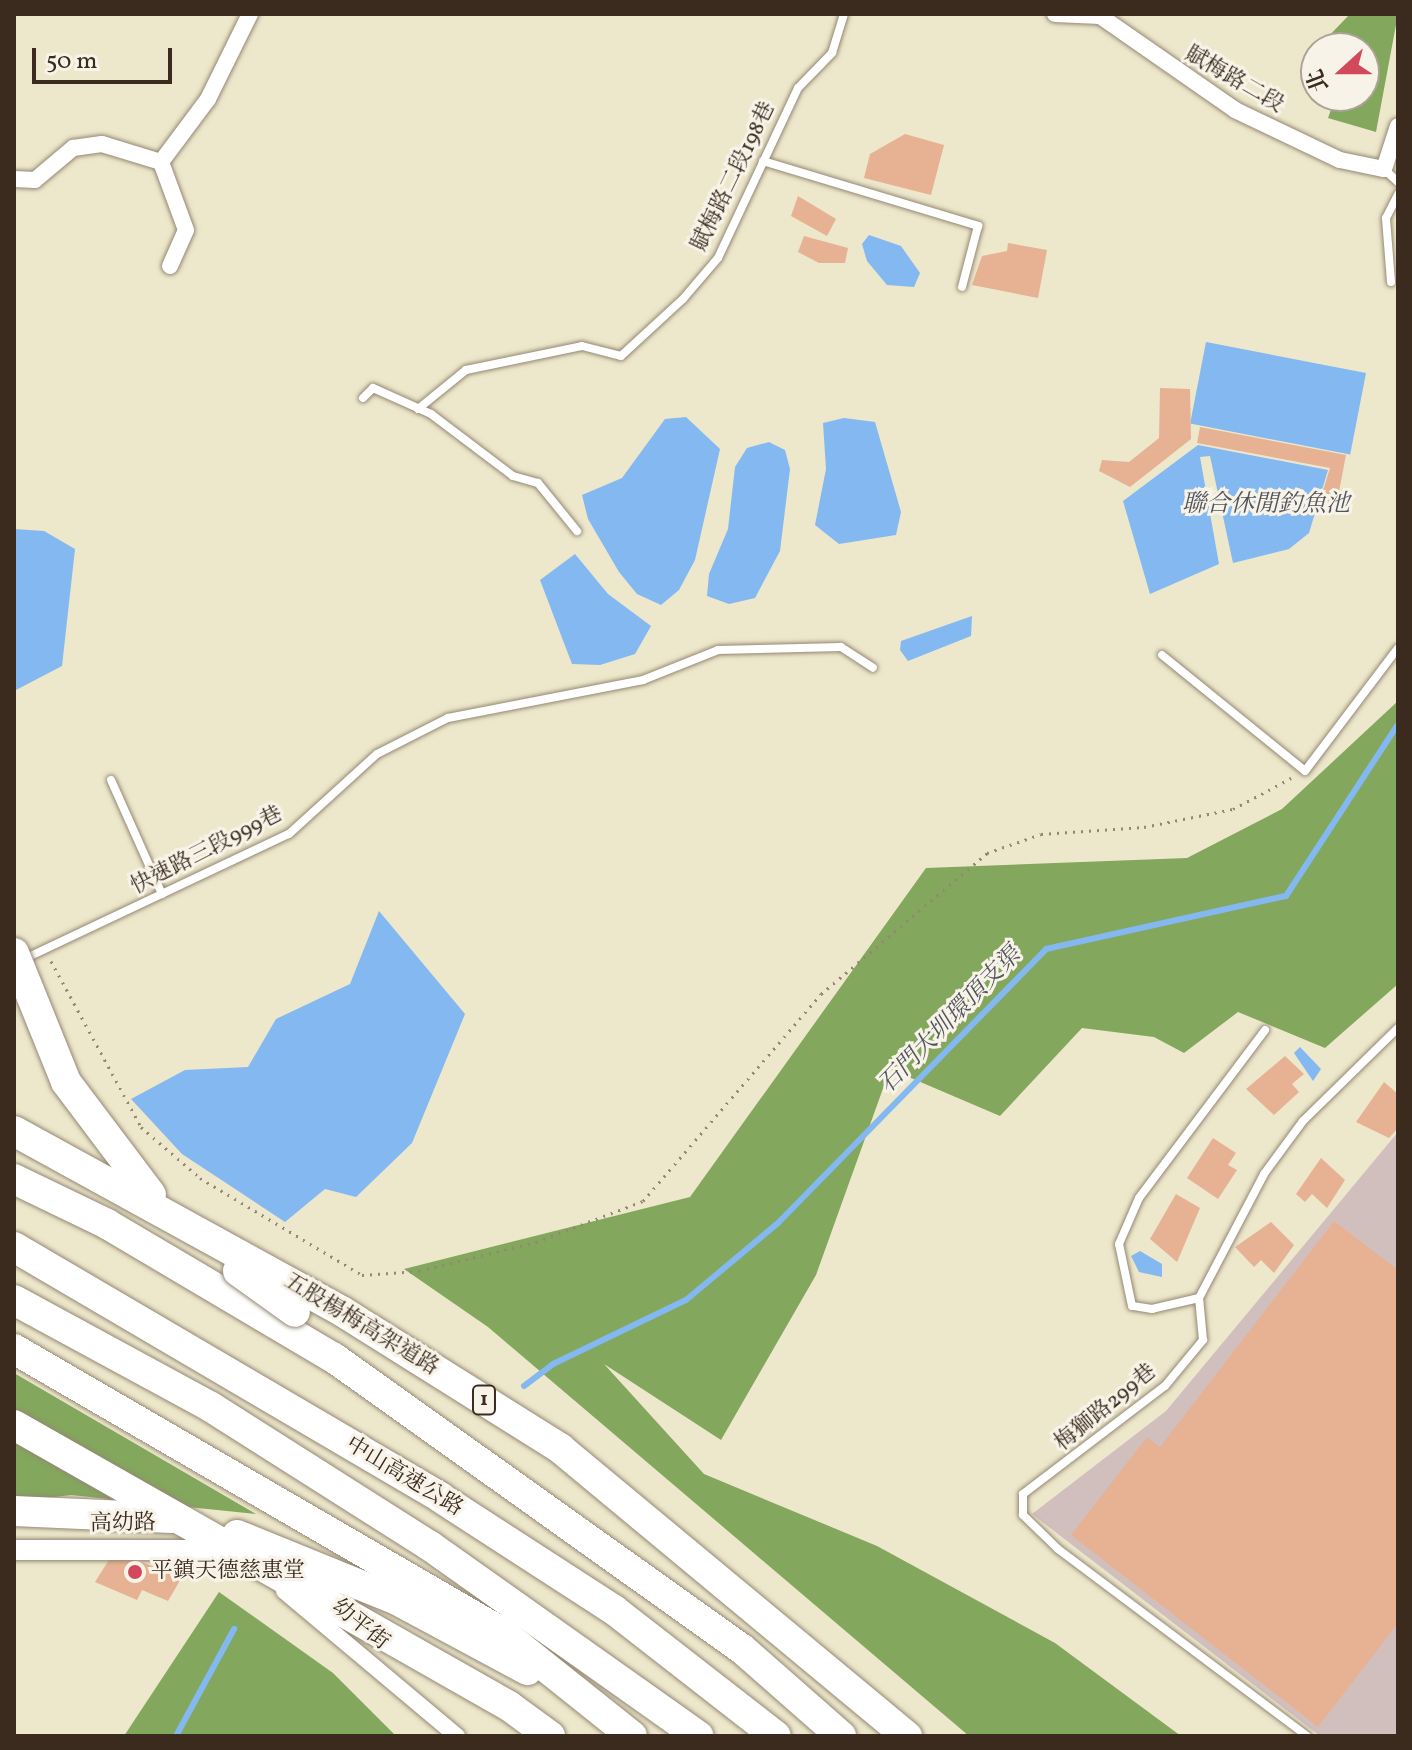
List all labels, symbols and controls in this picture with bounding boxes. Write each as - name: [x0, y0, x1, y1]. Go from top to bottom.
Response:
- scale bar: [36, 32, 176, 82]
- north arrow: [1300, 32, 1380, 112]
- street label: 賦梅路二段: [1180, 41, 1288, 119]
- text: 50 m: [46, 45, 98, 79]
- text: 北: [1301, 64, 1337, 96]
- street label: 賦梅路二段198巷: [686, 98, 782, 256]
- water label: 聯合休閒釣魚池: [1182, 492, 1350, 520]
- street label: 快速路三段999巷: [127, 801, 287, 901]
- water label: 石門大圳環頂支渠: [874, 942, 1028, 1100]
- street label: 五股楊梅高架道路: [279, 1268, 443, 1382]
- street label: 梅獅路299巷: [1050, 1359, 1162, 1457]
- road number: 1: [470, 1384, 498, 1416]
- street label: 中山高速公路: [341, 1432, 467, 1522]
- street label: 高幼路: [90, 1510, 156, 1538]
- place label: 平鎮天德慈惠堂: [151, 1559, 305, 1585]
- marker: 平鎮天德慈惠堂: [126, 1563, 144, 1581]
- street label: 幼平街: [326, 1594, 394, 1656]

